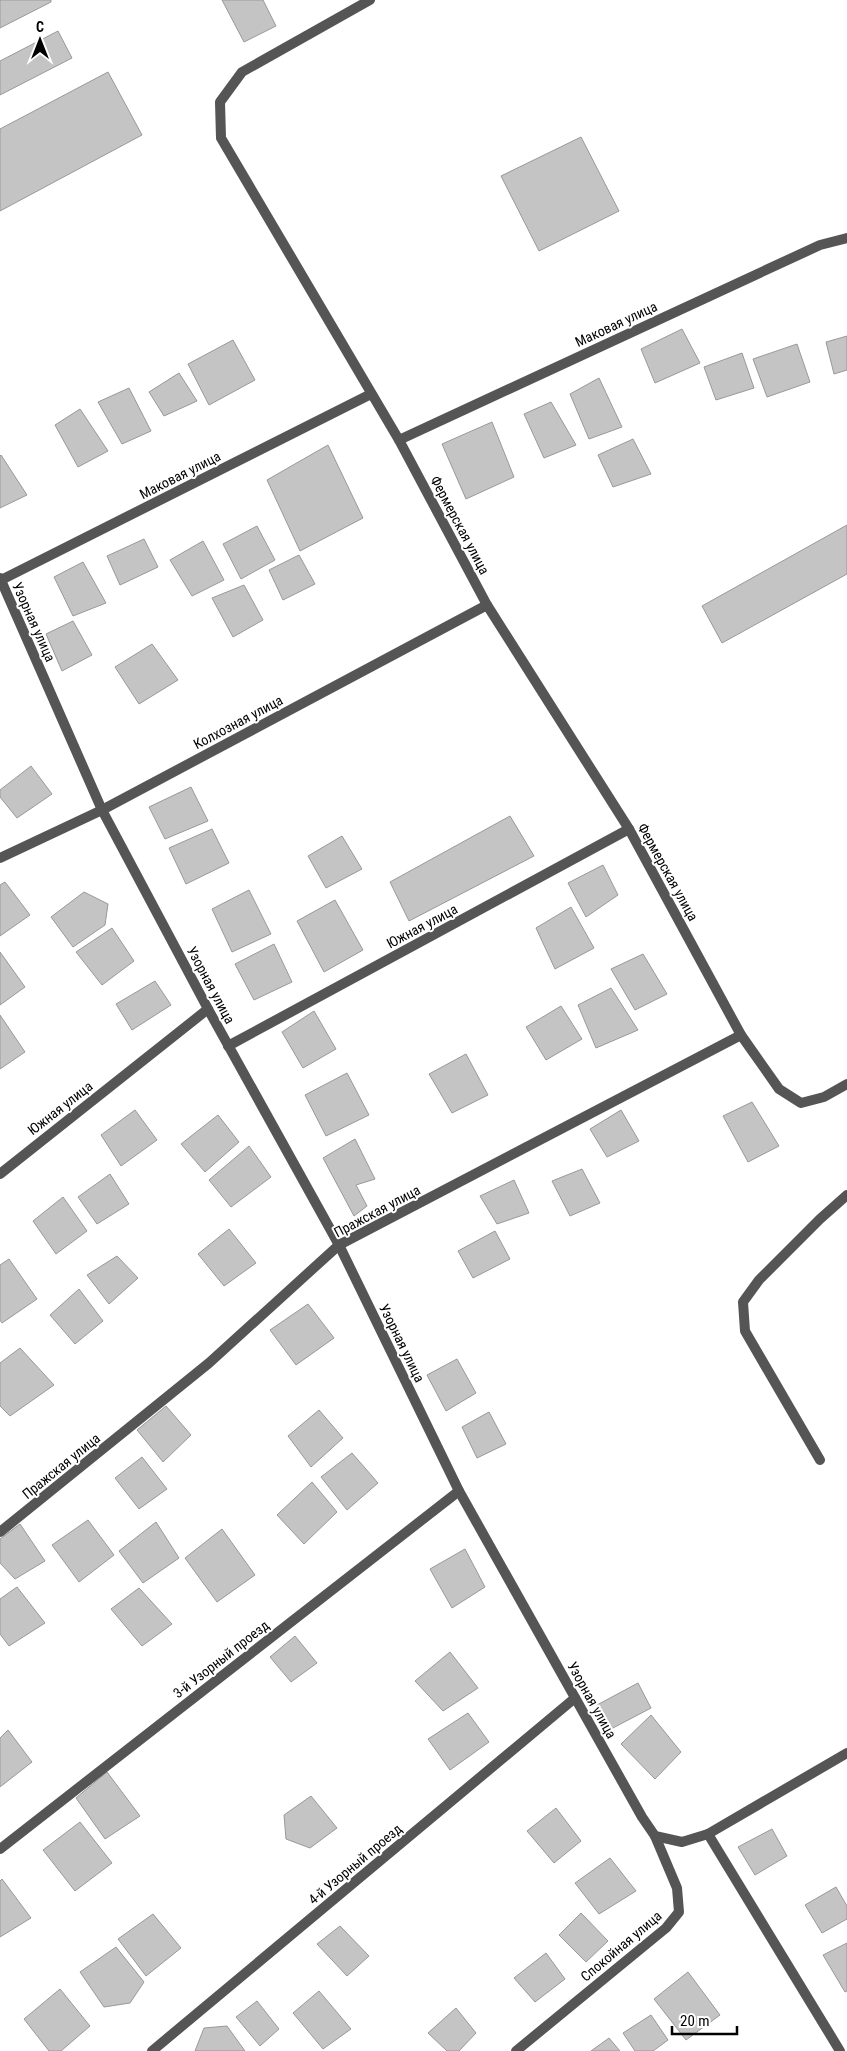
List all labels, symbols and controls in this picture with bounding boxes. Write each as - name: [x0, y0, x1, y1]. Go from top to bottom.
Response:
- north arrow: [15, 15, 65, 65]
- text: С: [36, 19, 44, 35]
- street label: Маковая улица: [573, 298, 659, 350]
- street label: Маковая улица: [137, 448, 223, 502]
- street label: Фермерская улица: [427, 473, 493, 577]
- street label: Узорная улица: [9, 580, 59, 664]
- street label: Колхозная улица: [191, 692, 285, 752]
- street label: Фермерская улица: [635, 820, 701, 924]
- street label: Южная улица: [384, 901, 460, 951]
- street label: Узорная улица: [184, 944, 238, 1026]
- street label: Южная улица: [24, 1078, 96, 1138]
- street label: Пражская улица: [331, 1182, 423, 1240]
- street label: Узорная улица: [376, 1301, 428, 1385]
- street label: Пражская улица: [19, 1430, 103, 1502]
- street label: 3-й Узорный проезд: [170, 1616, 272, 1701]
- street label: Узорная улица: [564, 1659, 620, 1741]
- street label: 4-й Узорный проезд: [305, 1820, 405, 1908]
- street label: Спокойная улица: [577, 1908, 665, 1984]
- scale bar: [672, 2004, 737, 2036]
- text: 20 m: [680, 2012, 710, 2030]

